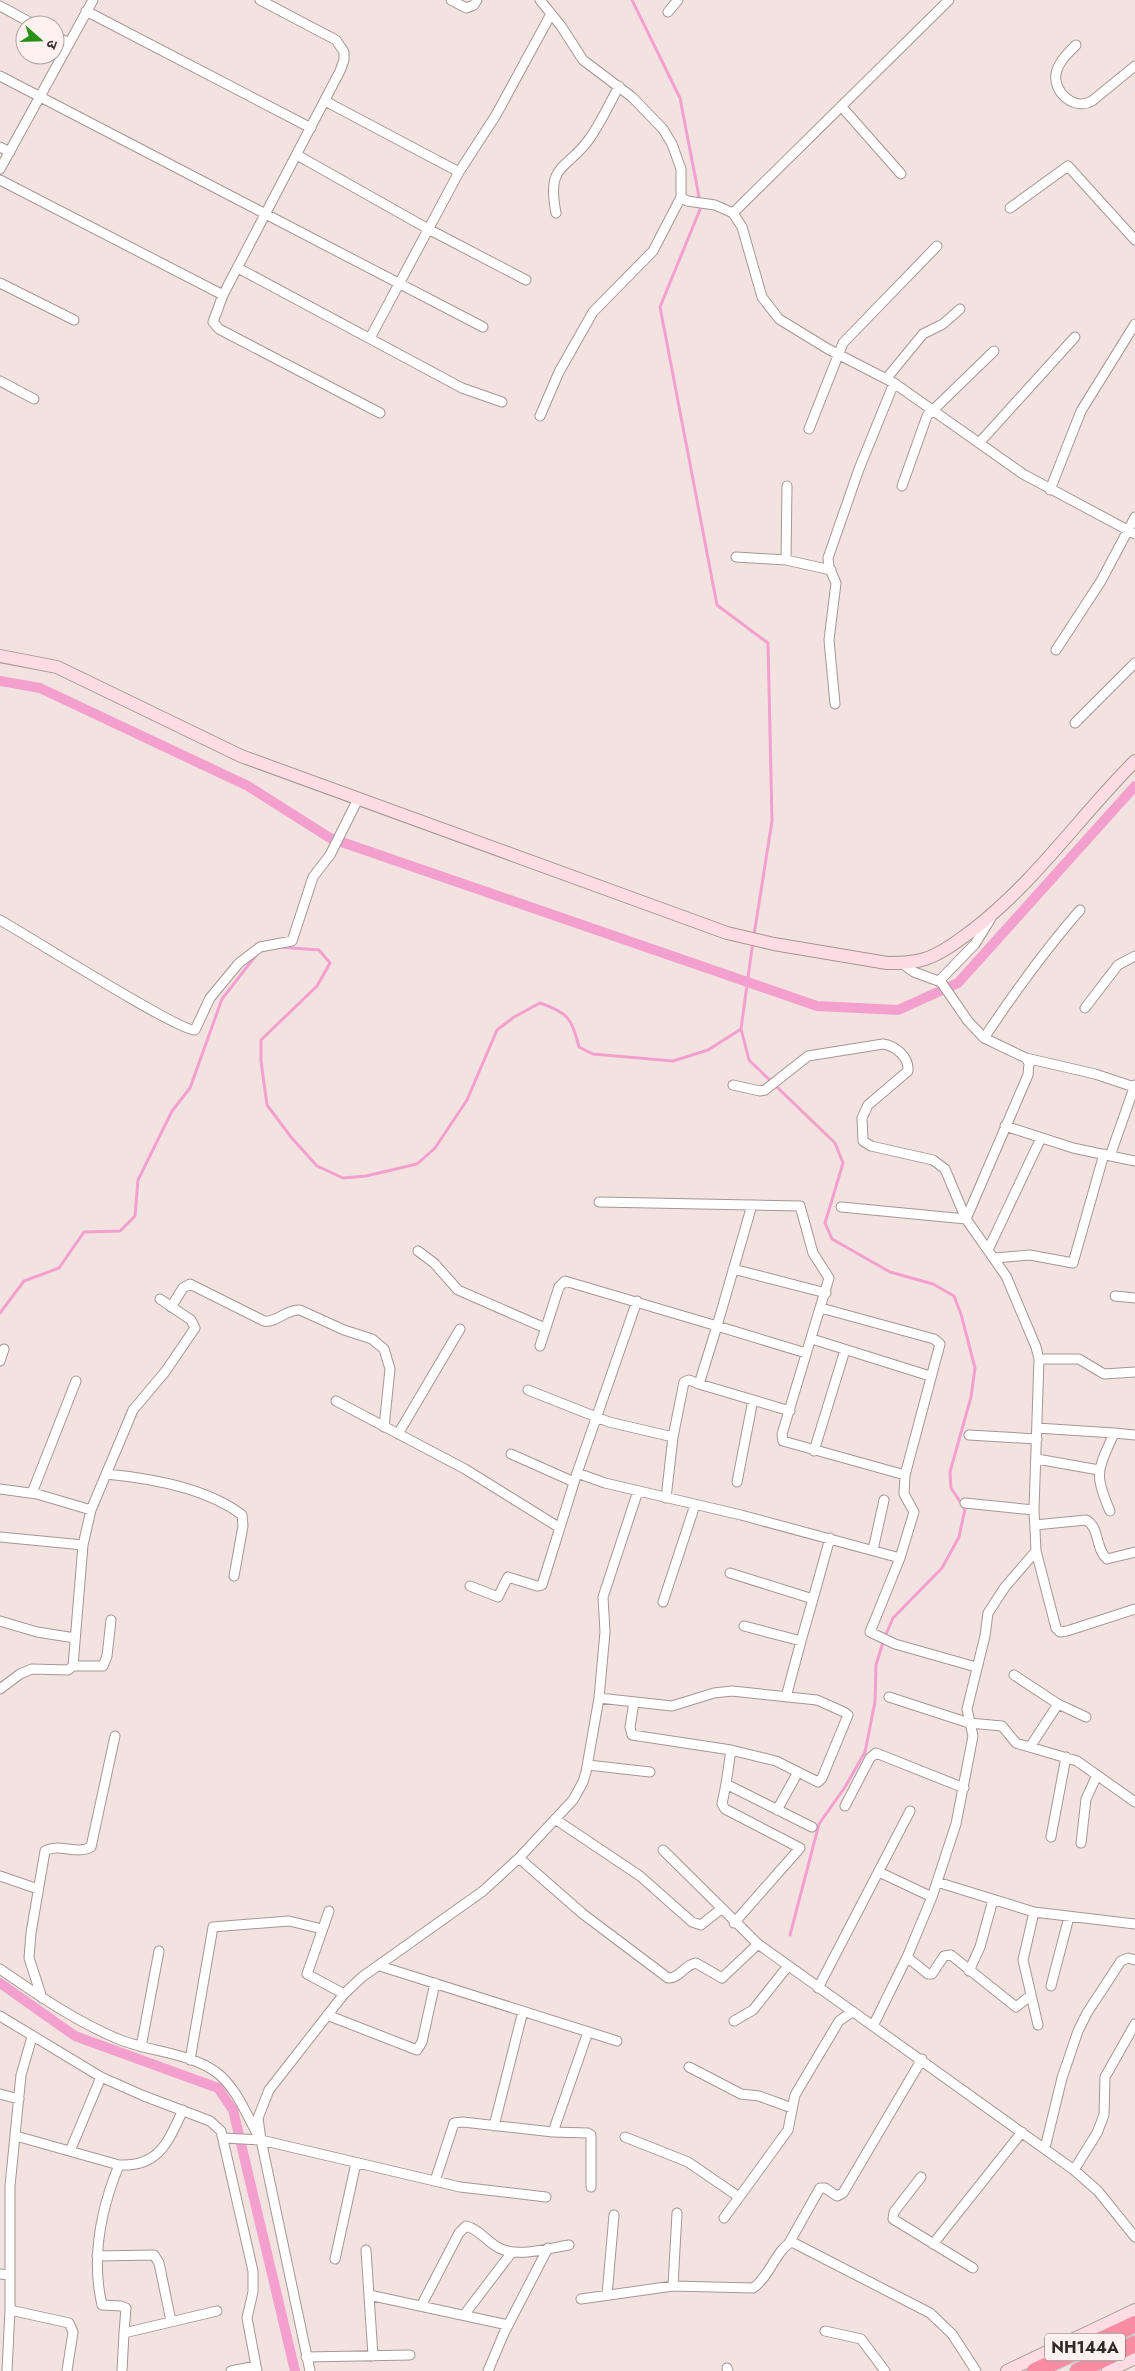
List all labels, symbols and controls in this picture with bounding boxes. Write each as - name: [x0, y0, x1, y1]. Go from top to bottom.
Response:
- north arrow: [15, 15, 65, 65]
- text: उ: [41, 37, 63, 52]
- road number: NH144A: [1045, 2334, 1125, 2360]

